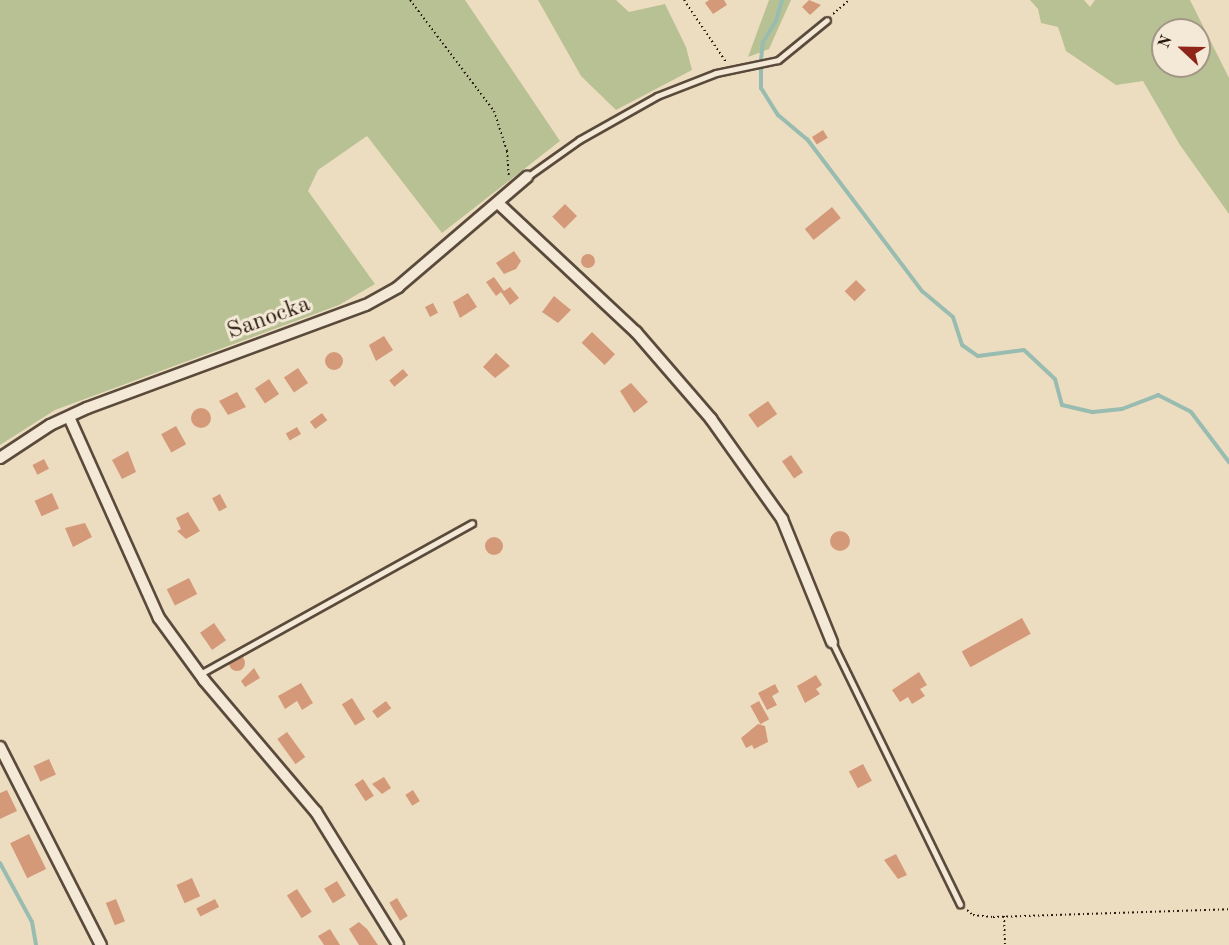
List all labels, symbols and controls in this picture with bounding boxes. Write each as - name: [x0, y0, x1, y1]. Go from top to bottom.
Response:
- north arrow: [1151, 18, 1211, 78]
- text: N: [1156, 33, 1176, 51]
- street label: Sanocka: [223, 291, 315, 347]

